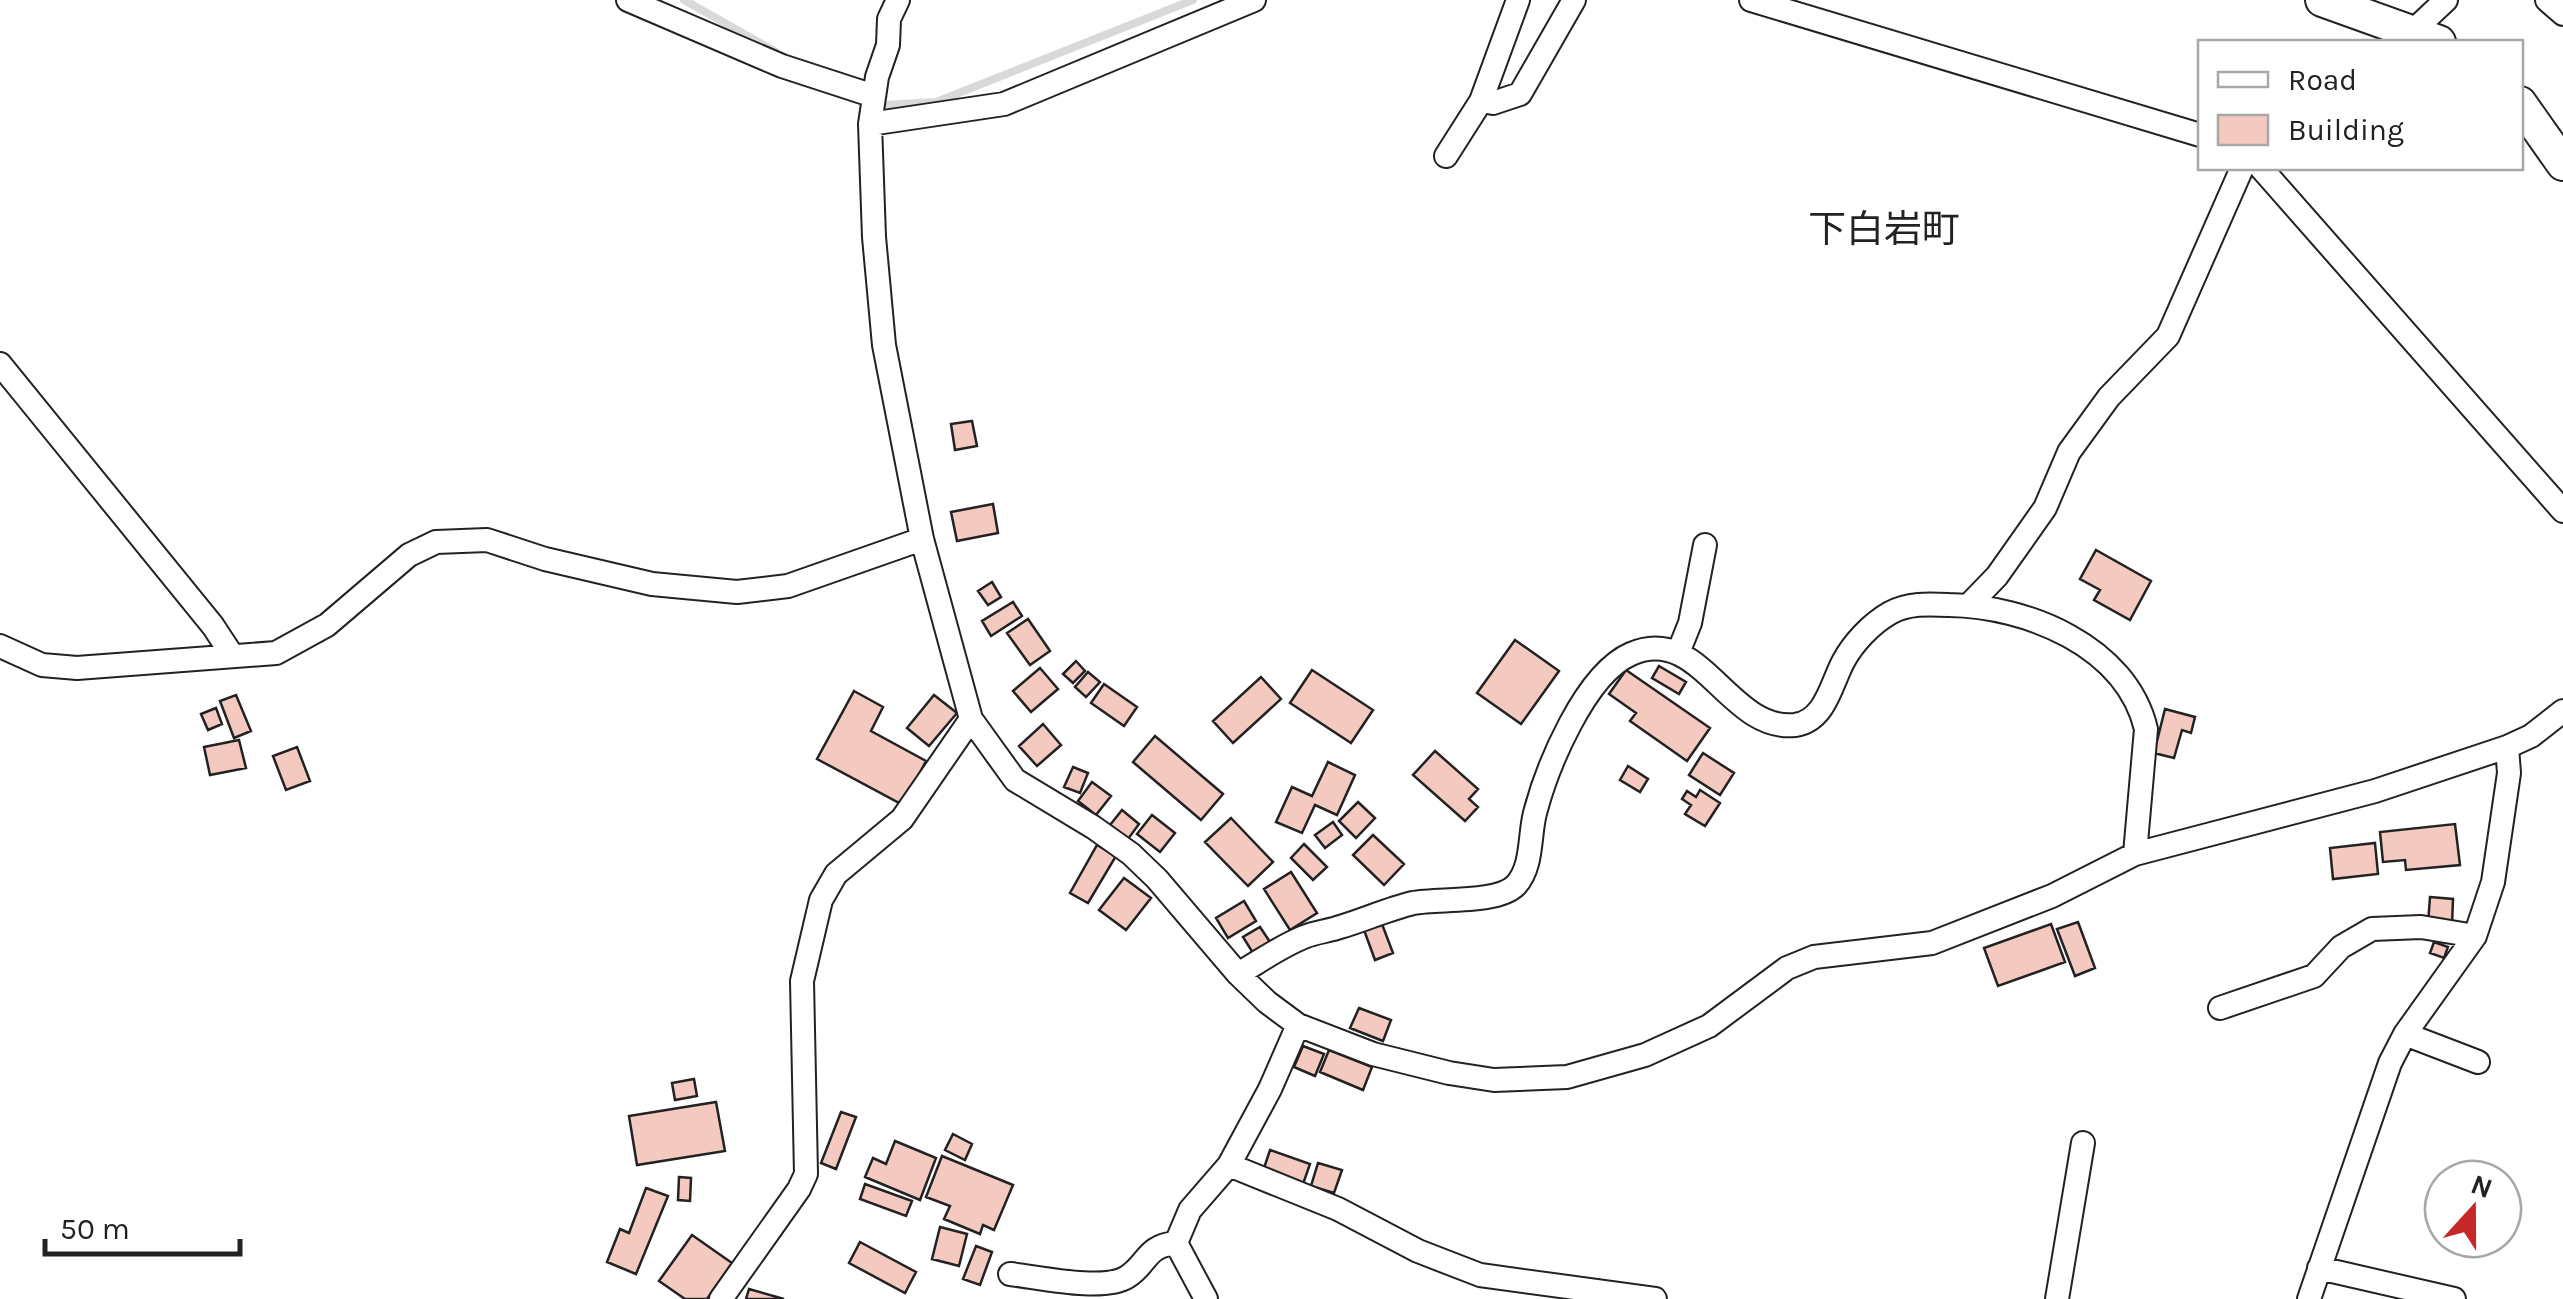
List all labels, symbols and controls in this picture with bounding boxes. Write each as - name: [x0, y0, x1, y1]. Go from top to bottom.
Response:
- legend: [2198, 40, 2523, 170]
- text: Road: [2288, 62, 2357, 98]
- text: Building: [2288, 112, 2404, 148]
- district label: 下白岩町: [1808, 207, 1960, 252]
- north arrow: [2423, 1159, 2523, 1259]
- text: N: [2466, 1167, 2497, 1205]
- scale bar: [45, 1194, 240, 1256]
- text: 50 m: [60, 1211, 130, 1247]

